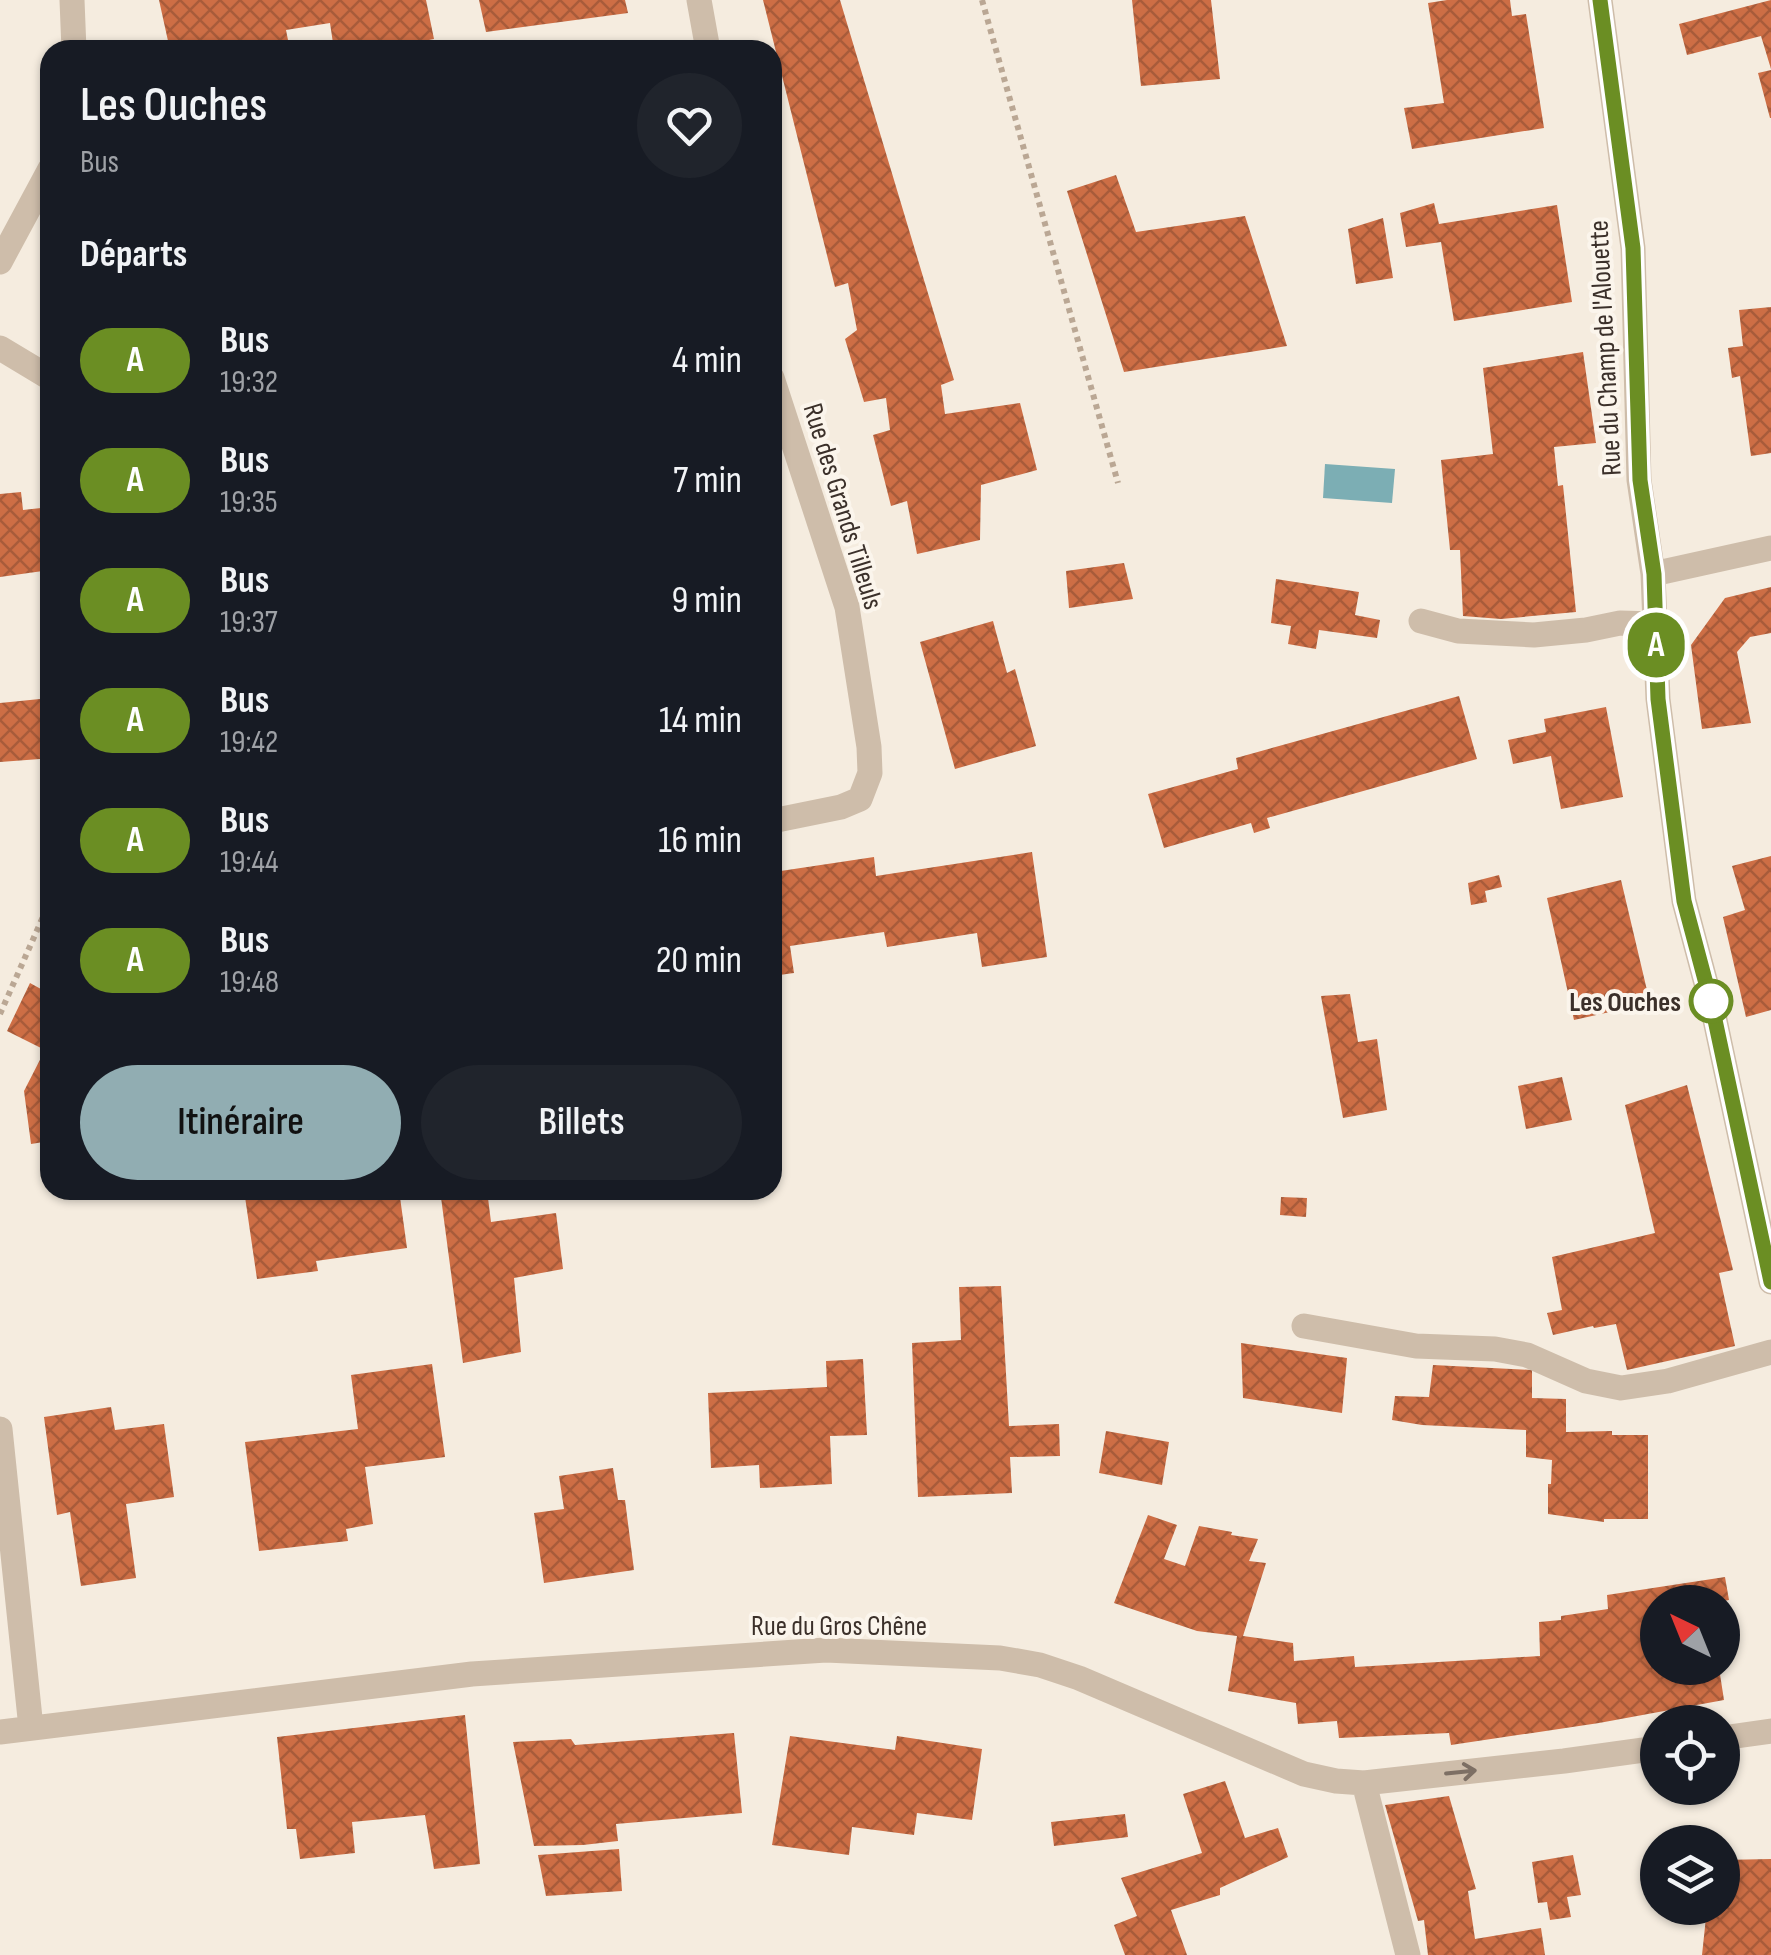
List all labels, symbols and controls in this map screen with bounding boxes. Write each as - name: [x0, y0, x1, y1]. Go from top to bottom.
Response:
- button: heart: [637, 73, 742, 178]
- text: Les Ouches: [80, 77, 267, 134]
- text: Bus: [80, 143, 119, 182]
- street label: Rue du Champ de l'Alouette: [1582, 219, 1629, 476]
- text: Départs: [80, 232, 187, 277]
- text: Bus: [220, 318, 269, 363]
- text: 4 min: [672, 338, 742, 383]
- text: A: [127, 339, 143, 382]
- text: 19:32: [220, 363, 278, 402]
- street label: Rue des Grands Tilleuls: [796, 399, 890, 613]
- text: Bus: [220, 438, 269, 483]
- text: 7 min: [673, 458, 742, 503]
- text: A: [127, 459, 143, 502]
- text: 19:35: [220, 483, 278, 522]
- text: Bus: [220, 558, 269, 603]
- text: 9 min: [671, 578, 742, 623]
- text: A: [127, 579, 143, 622]
- text: 19:37: [220, 603, 278, 642]
- line badge: A: [1624, 612, 1688, 678]
- text: A: [1648, 624, 1664, 667]
- text: Bus: [220, 678, 269, 723]
- text: 14 min: [659, 698, 742, 743]
- text: A: [127, 699, 143, 742]
- text: 19:42: [220, 723, 278, 762]
- text: Bus: [220, 798, 269, 843]
- text: 16 min: [658, 818, 742, 863]
- text: A: [127, 819, 143, 862]
- text: 19:44: [220, 843, 278, 882]
- text: Bus: [220, 918, 269, 963]
- text: 20 min: [656, 938, 742, 983]
- text: A: [127, 939, 143, 982]
- text: 19:48: [220, 963, 279, 1002]
- marker: Les Ouches: [1690, 980, 1732, 1022]
- place label: Les Ouches: [1569, 986, 1681, 1019]
- button: Itinéraire: [80, 1065, 401, 1180]
- button: Billets: [421, 1065, 742, 1180]
- north arrow: [1640, 1585, 1740, 1685]
- map controls: [1640, 1585, 1740, 1925]
- street label: Rue du Gros Chêne: [751, 1610, 927, 1643]
- button: locate: [1640, 1705, 1740, 1805]
- one-way arrow: [1444, 1762, 1476, 1781]
- button: layers: [1640, 1825, 1740, 1925]

